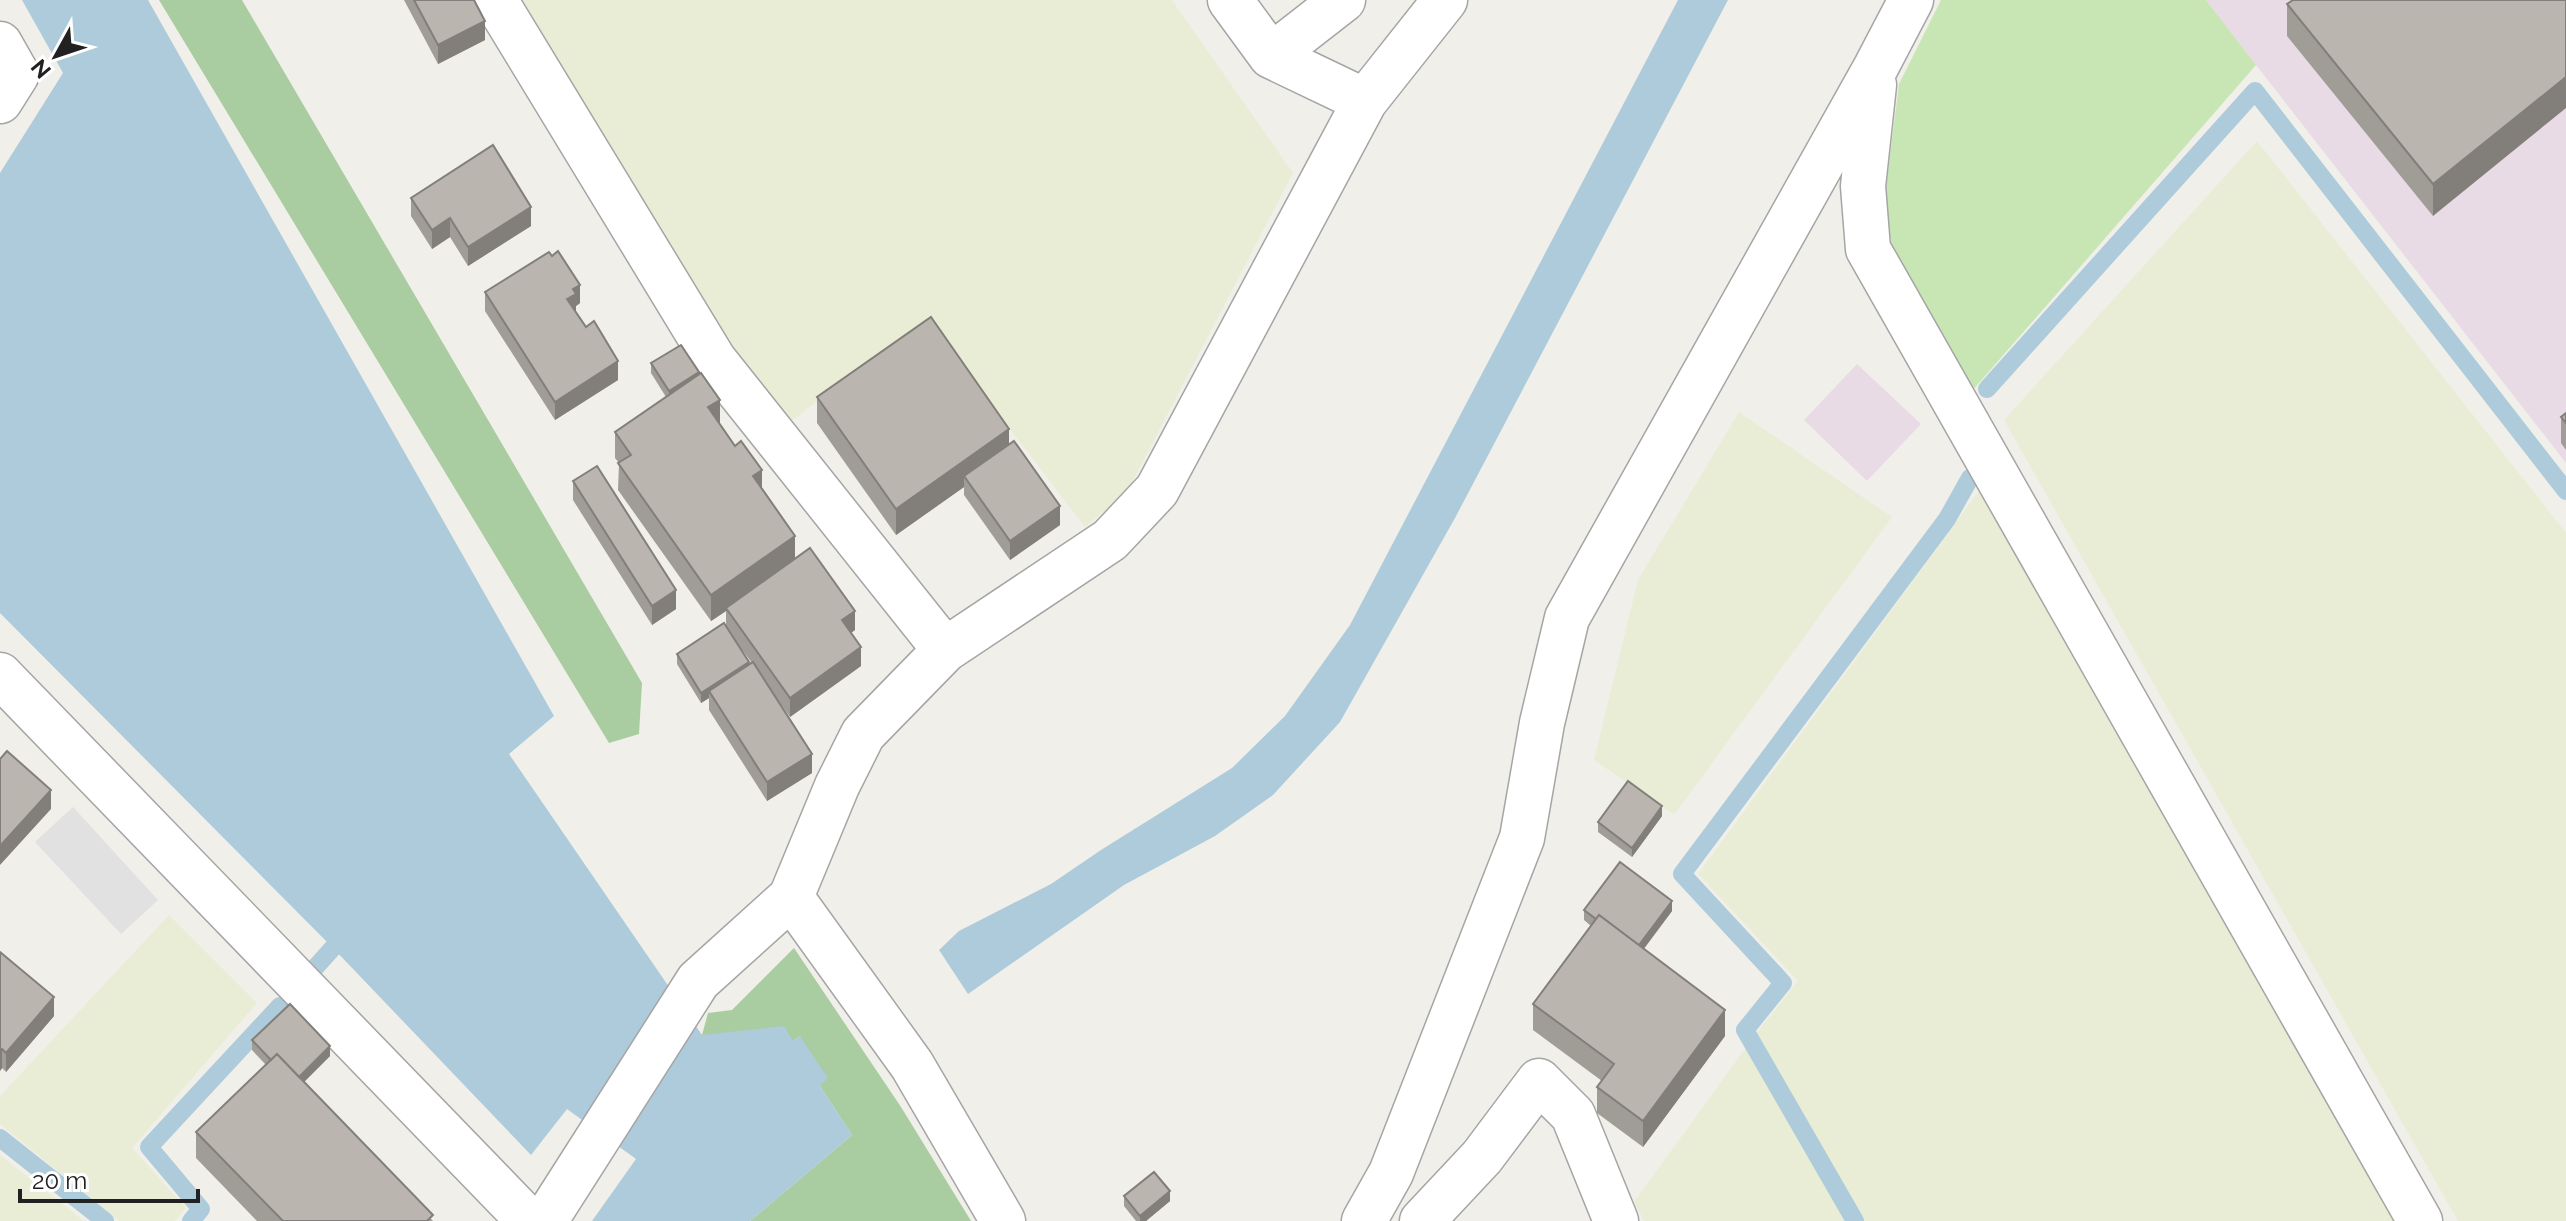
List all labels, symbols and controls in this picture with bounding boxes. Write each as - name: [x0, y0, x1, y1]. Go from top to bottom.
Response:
- north arrow: [16, 16, 96, 96]
- text: N: [25, 54, 56, 84]
- scale bar: [20, 1153, 198, 1203]
- text: 20 m: [32, 1166, 87, 1195]

